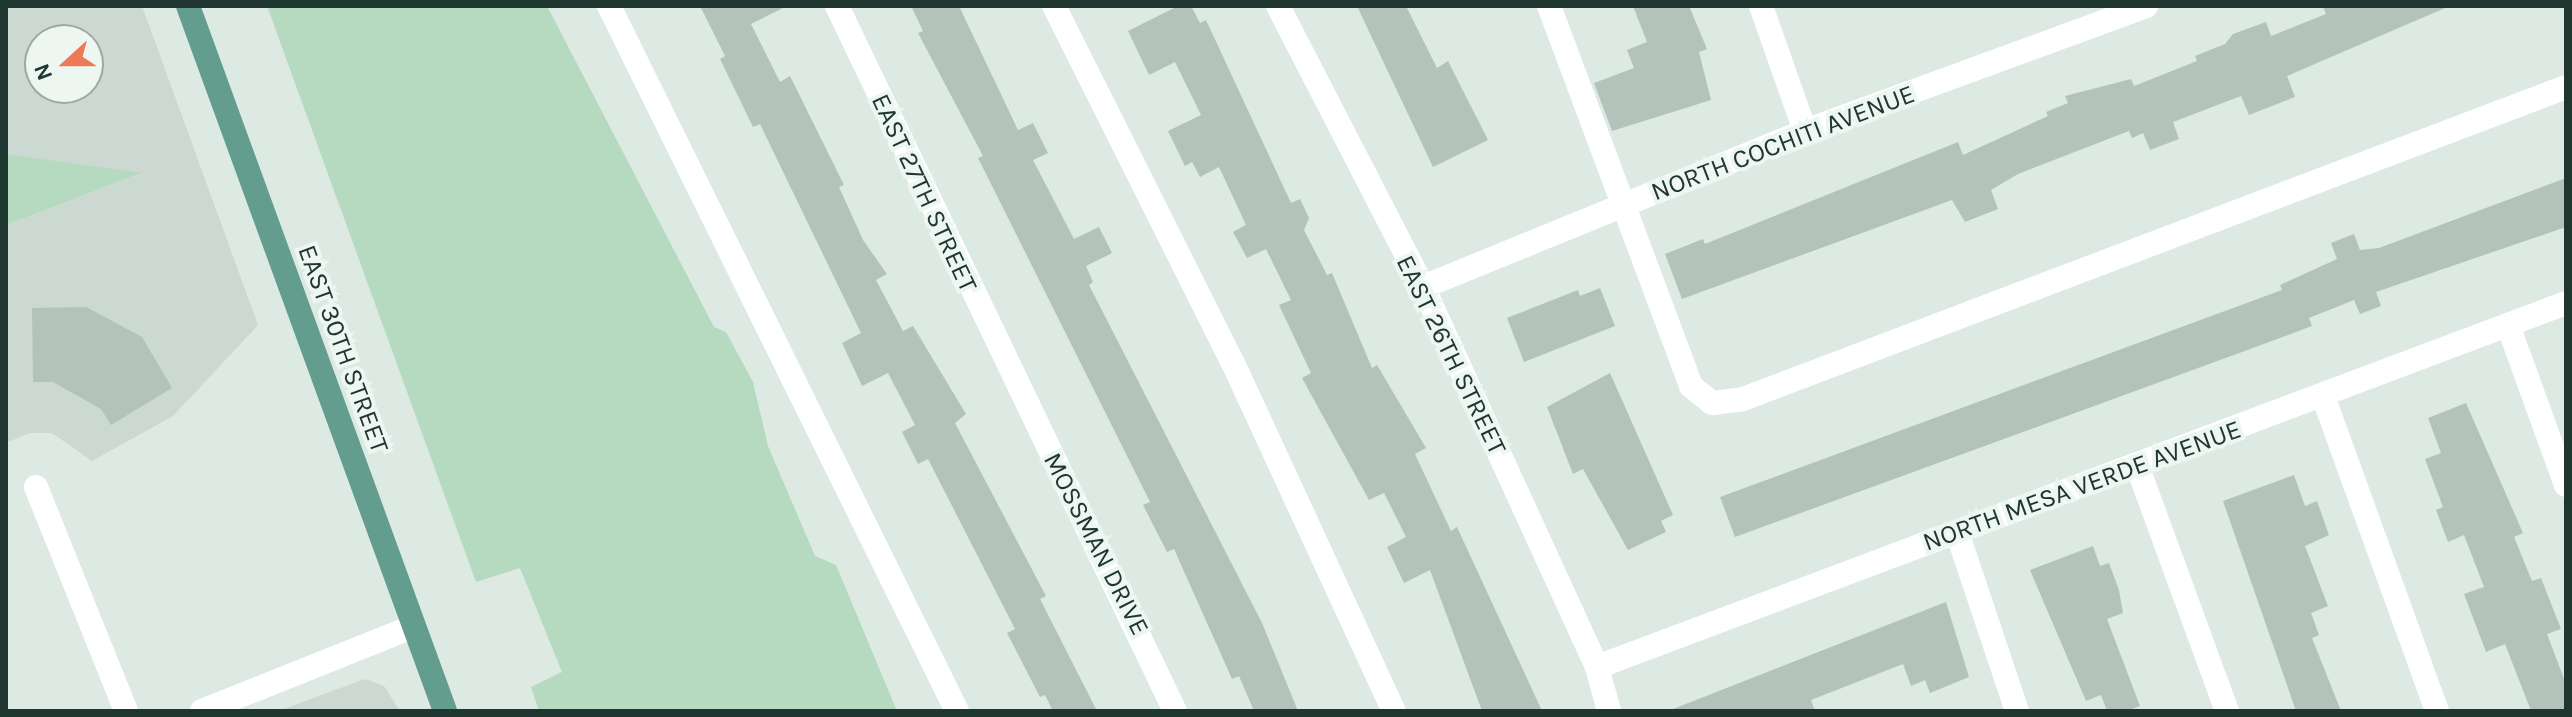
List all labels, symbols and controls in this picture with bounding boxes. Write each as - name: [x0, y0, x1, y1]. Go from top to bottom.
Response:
- north arrow: [24, 24, 104, 104]
- text: N: [28, 60, 58, 84]
- street label: NORTH COCHITI AVENUE: [1647, 78, 1919, 208]
- street label: EAST 27TH STREET: [864, 89, 984, 297]
- street label: EAST 30TH STREET: [291, 241, 395, 457]
- street label: EAST 26TH STREET: [1389, 250, 1513, 460]
- street label: NORTH MESA VERDE AVENUE: [1919, 414, 2245, 558]
- street label: MOSSMAN DRIVE: [1037, 447, 1155, 641]

